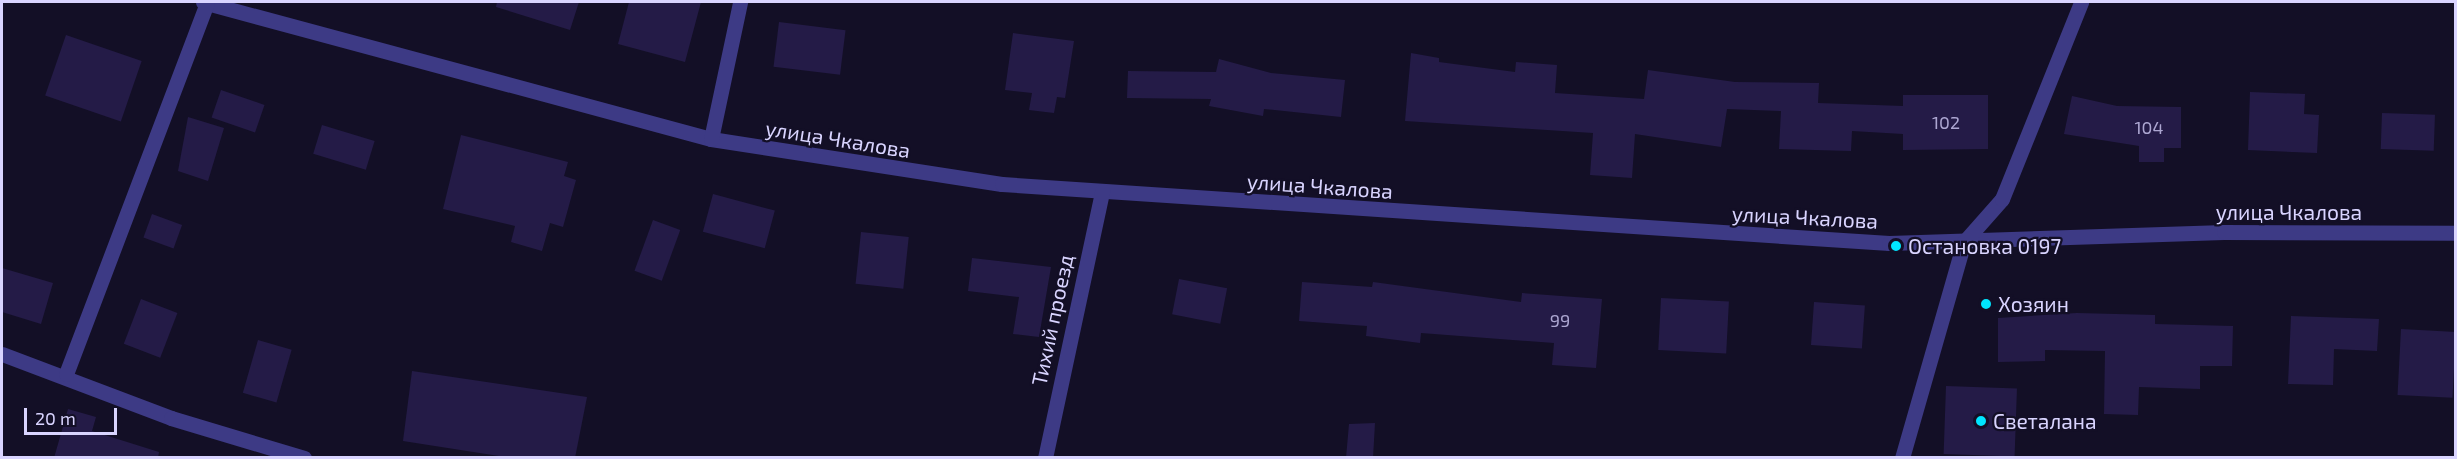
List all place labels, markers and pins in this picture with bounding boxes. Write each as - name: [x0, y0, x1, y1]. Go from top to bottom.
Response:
- place label: Остановка 0197: [1908, 233, 2061, 259]
- marker: Остановка 0197: [1889, 239, 1903, 253]
- place label: Хозяин: [1998, 291, 2069, 317]
- marker: Хозяин: [1979, 297, 1993, 311]
- place label: Светалана: [1993, 408, 2097, 434]
- marker: Светалана: [1974, 414, 1988, 428]

